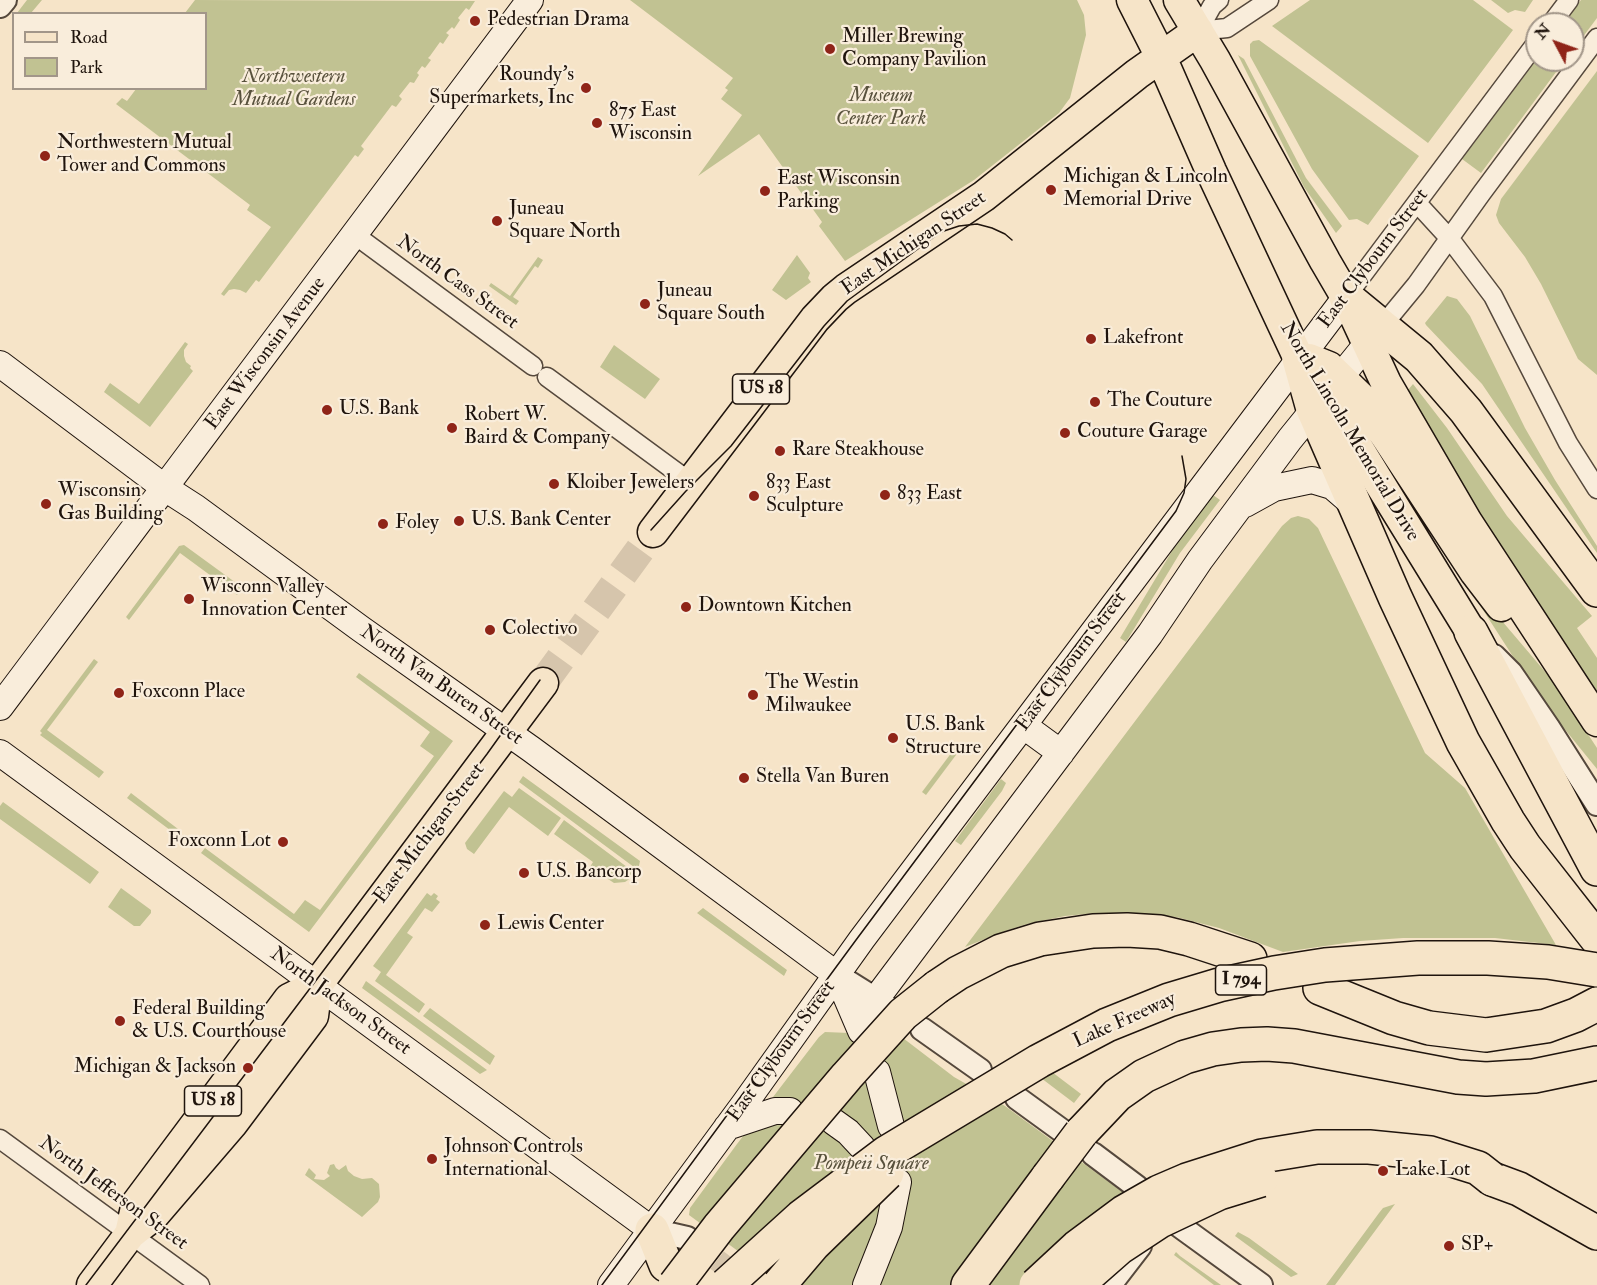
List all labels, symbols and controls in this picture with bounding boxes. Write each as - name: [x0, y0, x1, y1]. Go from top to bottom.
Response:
- place label: Pedestrian Drama: [487, 9, 629, 33]
- legend: [12, 12, 207, 90]
- north arrow: [1525, 12, 1585, 72]
- marker: Pedestrian Drama: [468, 14, 482, 28]
- text: N: [1531, 20, 1555, 43]
- text: Road: [70, 26, 108, 49]
- place label: Miller Brewing Company Pavilion: [842, 26, 987, 73]
- marker: Miller Brewing Company Pavilion: [823, 42, 837, 56]
- text: Park: [70, 56, 103, 79]
- place label: Roundy's Supermarkets, Inc: [429, 64, 574, 111]
- park label: Northwestern Mutual Gardens: [232, 66, 356, 113]
- marker: Roundy's Supermarkets, Inc: [579, 81, 593, 95]
- park label: Museum Center Park: [836, 85, 926, 132]
- place label: 875 East Wisconsin: [609, 100, 692, 147]
- marker: 875 East Wisconsin: [590, 116, 604, 130]
- place label: Northwestern Mutual Tower and Commons: [57, 132, 232, 179]
- marker: Northwestern Mutual Tower and Commons: [38, 149, 52, 163]
- place label: Michigan & Lincoln Memorial Drive: [1063, 166, 1228, 213]
- place label: East Wisconsin Parking: [777, 168, 900, 215]
- marker: Michigan & Lincoln Memorial Drive: [1044, 183, 1058, 197]
- marker: East Wisconsin Parking: [758, 184, 772, 198]
- street label: East Clybourn Street: [1314, 184, 1434, 334]
- street label: East Michigan Street: [837, 187, 991, 301]
- place label: Juneau Square North: [509, 198, 621, 245]
- marker: Juneau Square North: [490, 214, 504, 228]
- street label: North Cass Street: [391, 231, 523, 335]
- street label: East Wisconsin Avenue: [201, 273, 331, 435]
- place label: Juneau Square South: [657, 280, 765, 327]
- marker: Juneau Square South: [638, 297, 652, 311]
- street label: North Lincoln Memorial Drive: [1274, 318, 1424, 546]
- place label: Lakefront: [1103, 327, 1184, 351]
- marker: Lakefront: [1084, 332, 1098, 346]
- road number: US 18: [732, 374, 789, 404]
- place label: The Couture: [1107, 390, 1212, 414]
- marker: The Couture: [1088, 395, 1102, 409]
- place label: U.S. Bank: [339, 398, 419, 422]
- marker: U.S. Bank: [320, 403, 334, 417]
- place label: Robert W. Baird & Company: [464, 404, 610, 451]
- marker: Robert W. Baird & Company: [445, 421, 459, 435]
- place label: Couture Garage: [1077, 421, 1207, 445]
- marker: Couture Garage: [1058, 426, 1072, 440]
- place label: Rare Steakhouse: [792, 439, 924, 463]
- marker: Rare Steakhouse: [773, 444, 787, 458]
- place label: Kloiber Jewelers: [566, 472, 694, 496]
- place label: 833 East Sculpture: [766, 472, 843, 519]
- marker: Kloiber Jewelers: [547, 477, 561, 491]
- place label: Wisconsin Gas Building: [58, 480, 163, 527]
- place label: 833 East: [897, 483, 962, 507]
- marker: 833 East: [878, 488, 892, 502]
- marker: 833 East Sculpture: [747, 489, 761, 503]
- marker: Wisconsin Gas Building: [39, 497, 53, 511]
- place label: U.S. Bank Center: [471, 509, 611, 533]
- place label: Foley: [395, 512, 439, 536]
- marker: U.S. Bank Center: [452, 514, 466, 528]
- marker: Foley: [376, 517, 390, 531]
- place label: Wisconn Valley Innovation Center: [201, 576, 347, 623]
- street label: East Clybourn Street: [1012, 587, 1132, 737]
- marker: Wisconn Valley Innovation Center: [182, 592, 196, 606]
- place label: Downtown Kitchen: [698, 595, 852, 619]
- marker: Downtown Kitchen: [679, 600, 693, 614]
- place label: Colectivo: [502, 618, 577, 642]
- street label: North Van Buren Street: [355, 621, 527, 751]
- marker: Colectivo: [483, 623, 497, 637]
- place label: The Westin Milwaukee: [765, 672, 859, 719]
- place label: Foxconn Place: [131, 681, 245, 705]
- marker: Foxconn Place: [112, 686, 126, 700]
- marker: The Westin Milwaukee: [746, 688, 760, 702]
- place label: U.S. Bank Structure: [905, 714, 985, 761]
- marker: U.S. Bank Structure: [886, 731, 900, 745]
- street label: East Michigan Street: [369, 759, 491, 909]
- place label: Stella Van Buren: [756, 766, 889, 790]
- marker: Stella Van Buren: [737, 771, 751, 785]
- place label: Foxconn Lot: [168, 830, 271, 854]
- marker: Foxconn Lot: [276, 835, 290, 849]
- place label: U.S. Bancorp: [536, 861, 642, 885]
- marker: U.S. Bancorp: [517, 866, 531, 880]
- place label: Lewis Center: [497, 913, 604, 937]
- marker: Lewis Center: [478, 918, 492, 932]
- street label: North Jackson Street: [265, 943, 415, 1061]
- road number: I 794: [1216, 965, 1266, 995]
- street label: East Clybourn Street: [723, 977, 841, 1127]
- street label: Lake Freeway: [1070, 988, 1180, 1054]
- place label: Federal Building & U.S. Courthouse: [132, 998, 286, 1045]
- marker: Federal Building & U.S. Courthouse: [113, 1014, 127, 1028]
- place label: Michigan & Jackson: [74, 1056, 236, 1080]
- marker: Michigan & Jackson: [241, 1061, 255, 1075]
- road number: US 18: [184, 1086, 242, 1116]
- street label: North Jefferson Street: [34, 1132, 192, 1256]
- place label: Johnson Controls International: [444, 1136, 583, 1183]
- marker: Johnson Controls International: [425, 1152, 439, 1166]
- park label: Pompeii Square: [813, 1153, 929, 1177]
- place label: Lake Lot: [1395, 1159, 1470, 1183]
- marker: Lake Lot: [1376, 1164, 1390, 1178]
- place label: SP+: [1461, 1234, 1494, 1258]
- marker: SP+: [1442, 1239, 1456, 1253]

